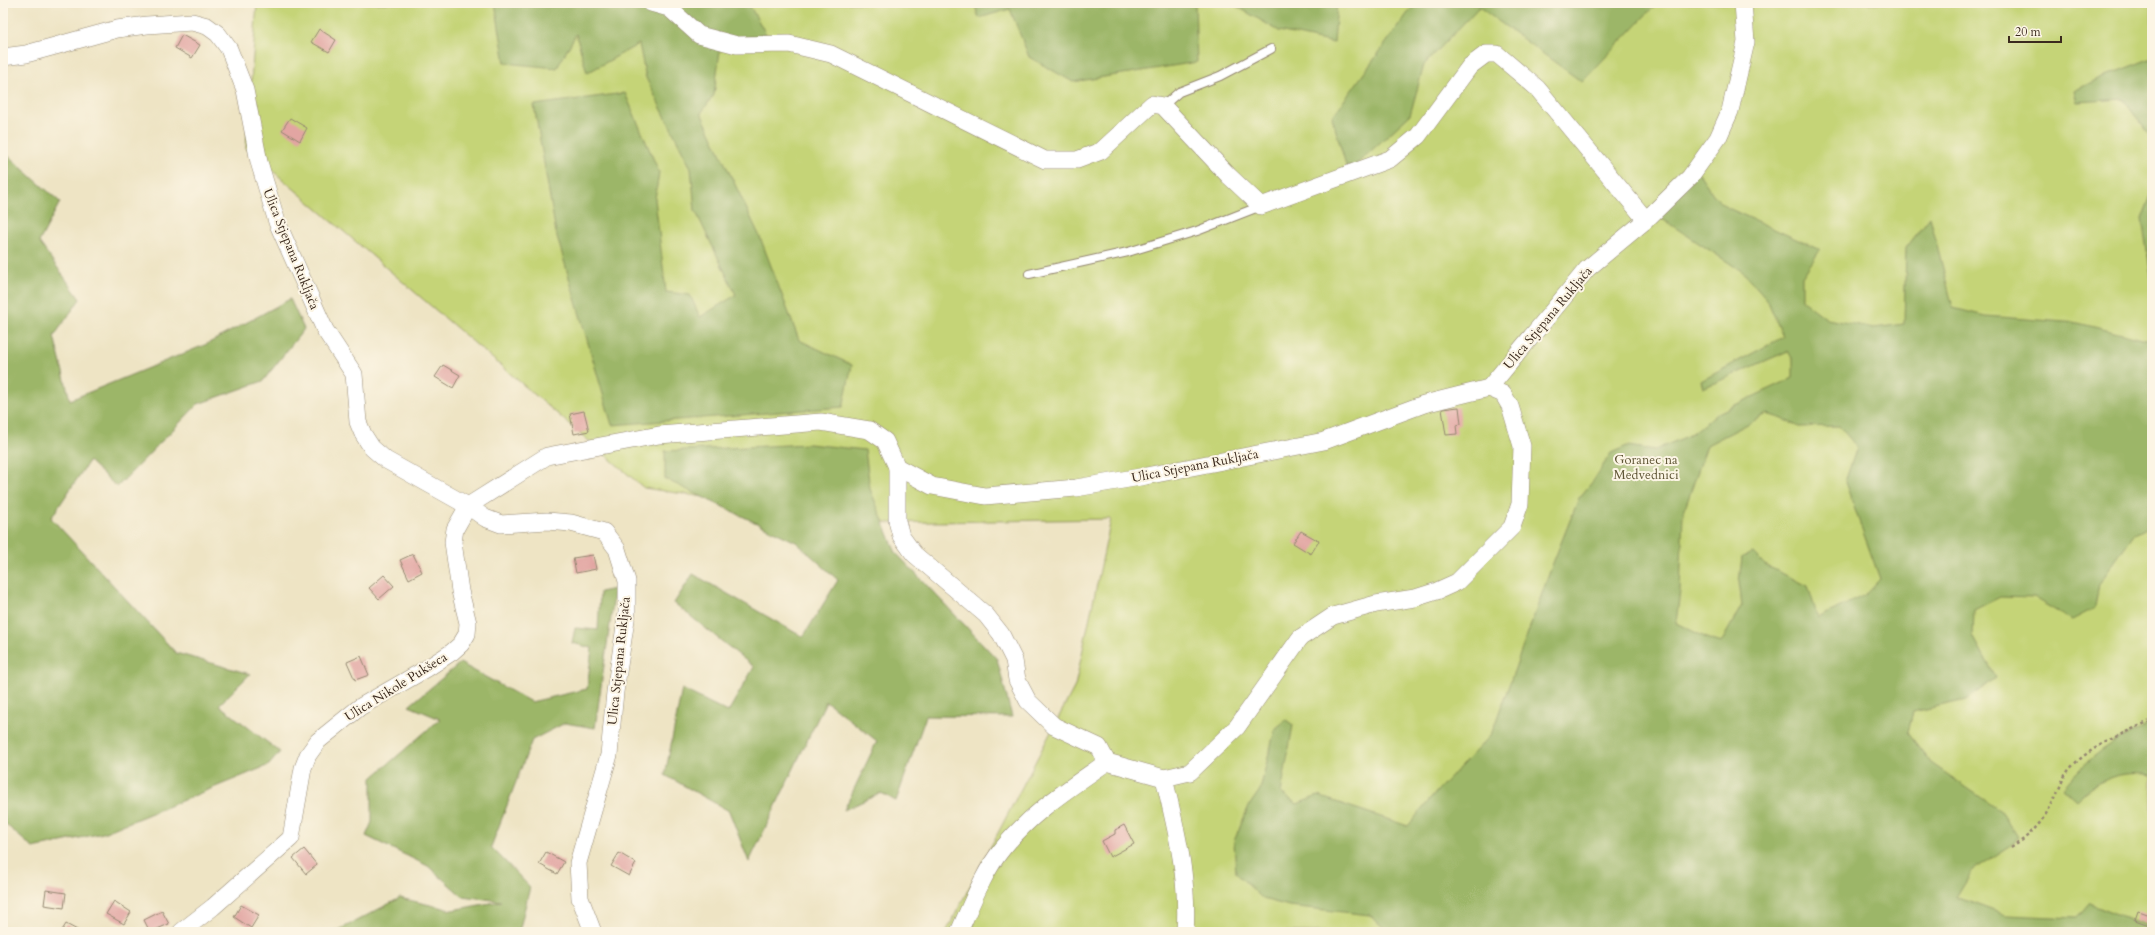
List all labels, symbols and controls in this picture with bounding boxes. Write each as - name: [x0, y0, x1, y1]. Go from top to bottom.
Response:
- scale bar: [2009, 18, 2061, 44]
- text: 20 m: [2015, 24, 2042, 40]
- street label: Ulica Stjepana Rukljača: [258, 186, 324, 313]
- street label: Ulica Stjepana Rukljača: [1500, 262, 1597, 373]
- street label: Ulica Stjepana Rukljača: [1130, 445, 1260, 487]
- park label: Goranec na Medvednici: [1613, 451, 1679, 484]
- street label: Ulica Stjepana Rukljača: [603, 596, 635, 726]
- street label: Ulica Nikole Pukšeca: [341, 648, 451, 726]

